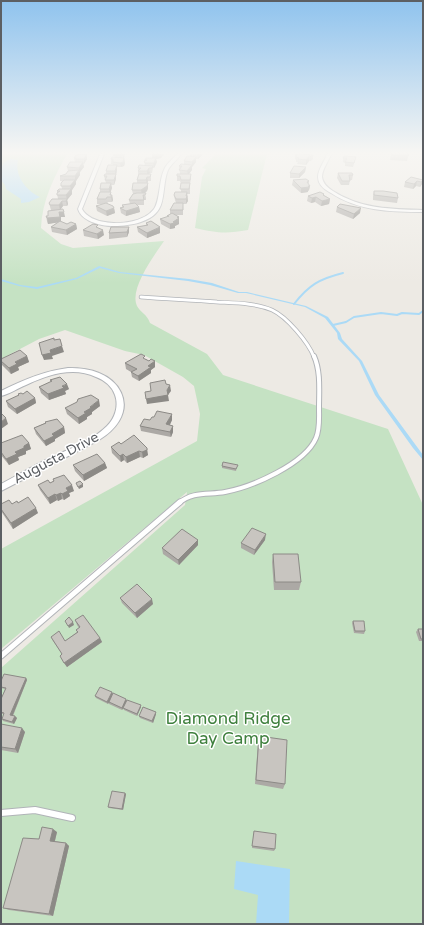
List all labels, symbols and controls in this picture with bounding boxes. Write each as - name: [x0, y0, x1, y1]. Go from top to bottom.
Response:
- street label: Augusta Drive: [10, 428, 102, 488]
- park label: Diamond Ridge Day Camp: [165, 708, 291, 749]

